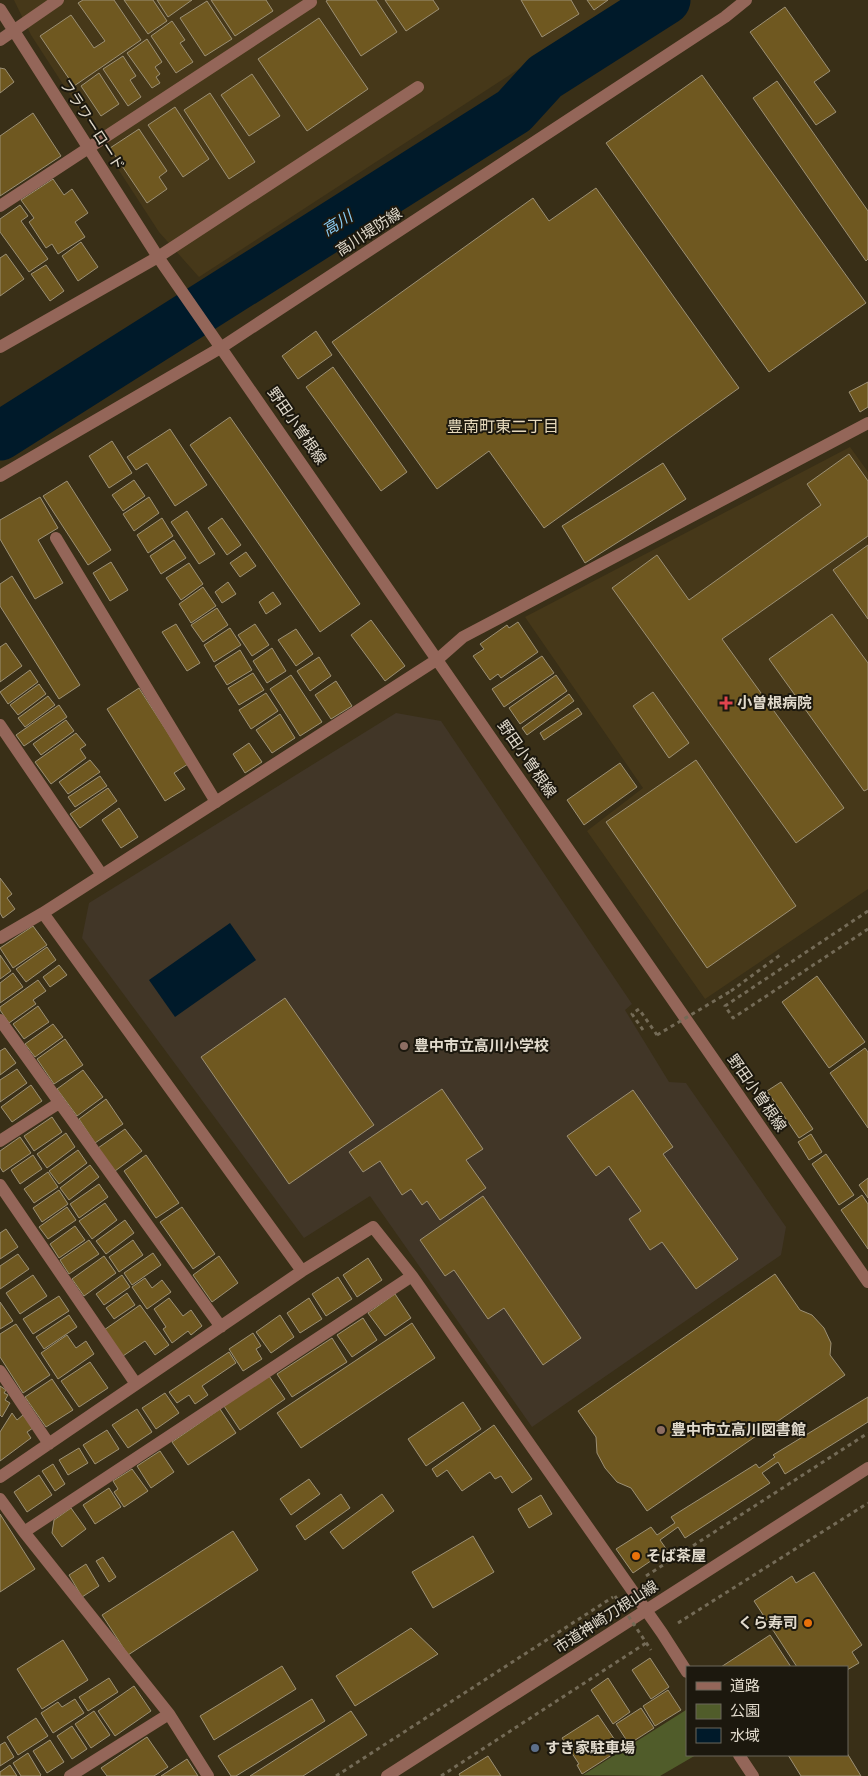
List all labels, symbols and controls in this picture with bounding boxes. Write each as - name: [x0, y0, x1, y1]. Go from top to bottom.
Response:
- street label: フラワーロード: [54, 74, 131, 175]
- street label: 高川堤防線: [331, 202, 406, 262]
- water label: 高川: [317, 203, 359, 242]
- street label: 野田小曽根線: [262, 382, 333, 469]
- district label: 豊南町東二丁目: [447, 414, 559, 438]
- place label: 小曽根病院: [737, 691, 812, 714]
- marker: 小曽根病院: [719, 696, 733, 710]
- street label: 野田小曽根線: [492, 715, 563, 802]
- place label: 豊中市立高川小学校: [414, 1034, 549, 1057]
- marker: 豊中市立高川小学校: [398, 1040, 410, 1052]
- street label: 野田小曽根線: [722, 1049, 793, 1136]
- place label: 豊中市立高川図書館: [671, 1418, 806, 1441]
- marker: 豊中市立高川図書館: [655, 1424, 667, 1436]
- place label: そば茶屋: [646, 1544, 706, 1567]
- marker: そば茶屋: [630, 1550, 642, 1562]
- street label: 市道神崎刀根山線: [549, 1574, 662, 1659]
- place label: くら寿司: [738, 1611, 798, 1634]
- marker: くら寿司: [802, 1617, 814, 1629]
- legend: [686, 1666, 848, 1756]
- text: 道路: [730, 1674, 760, 1697]
- text: 公園: [730, 1699, 760, 1722]
- text: 水域: [730, 1724, 760, 1747]
- place label: すき家駐車場: [545, 1736, 635, 1759]
- marker: すき家駐車場: [529, 1742, 541, 1754]

